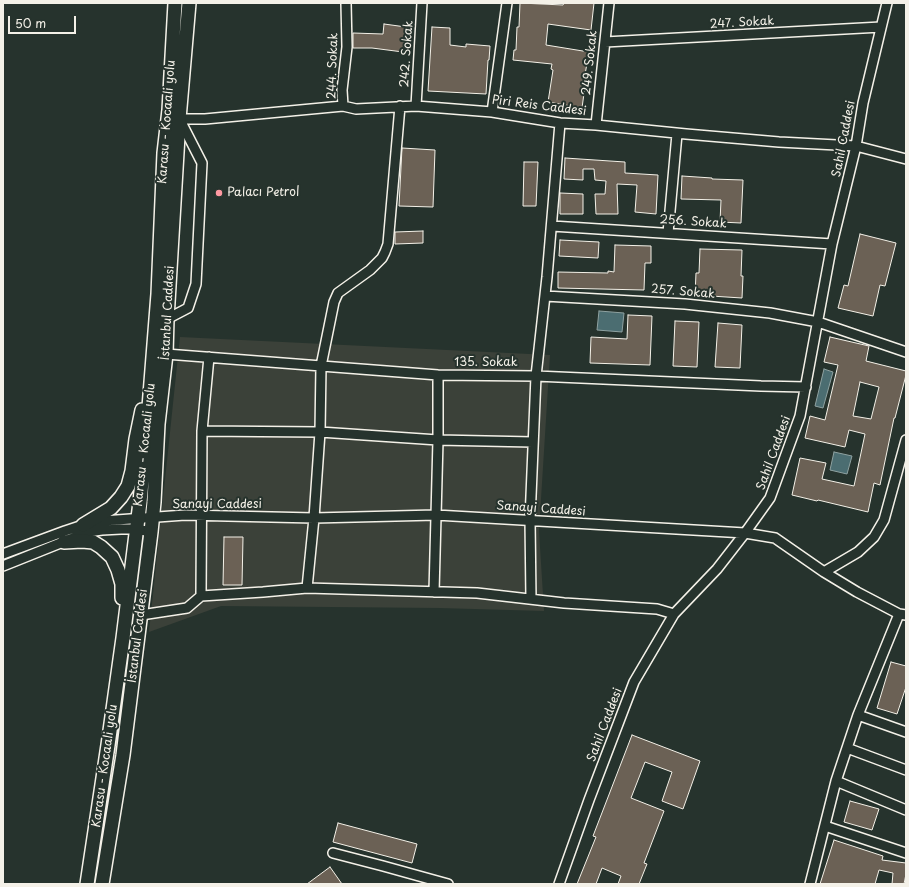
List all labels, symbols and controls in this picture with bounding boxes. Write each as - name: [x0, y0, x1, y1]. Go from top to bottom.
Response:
- scale bar: [10, 8, 78, 34]
- text: 50 m: [15, 14, 46, 32]
- street label: 247. Sokak: [709, 14, 775, 32]
- street label: 242. Sokak: [397, 20, 417, 88]
- street label: 249. Sokak: [579, 30, 601, 96]
- street label: 244. Sokak: [325, 33, 341, 99]
- street label: Karasu - Kocaali yolu: [155, 60, 179, 184]
- street label: Piri Reis Caddesi: [491, 93, 587, 119]
- street label: Sahil Caddesi: [830, 99, 858, 179]
- place label: Palacı Petrol: [227, 186, 299, 200]
- marker: Palacı Petrol: [214, 188, 224, 198]
- street label: 256. Sokak: [659, 212, 727, 232]
- street label: İstanbul Caddesi: [158, 265, 178, 361]
- street label: 257. Sokak: [651, 282, 715, 302]
- street label: 135. Sokak: [454, 356, 518, 370]
- street label: Karasu - Kocaali yolu: [131, 383, 159, 507]
- street label: Sahil Caddesi: [754, 414, 794, 492]
- street label: Sanayi Caddesi: [172, 498, 262, 512]
- street label: Sanayi Caddesi: [496, 499, 586, 519]
- street label: İstanbul Caddesi: [125, 588, 151, 684]
- street label: Sahil Caddesi: [584, 686, 626, 764]
- street label: Karasu - Kocaali yolu: [89, 704, 121, 828]

